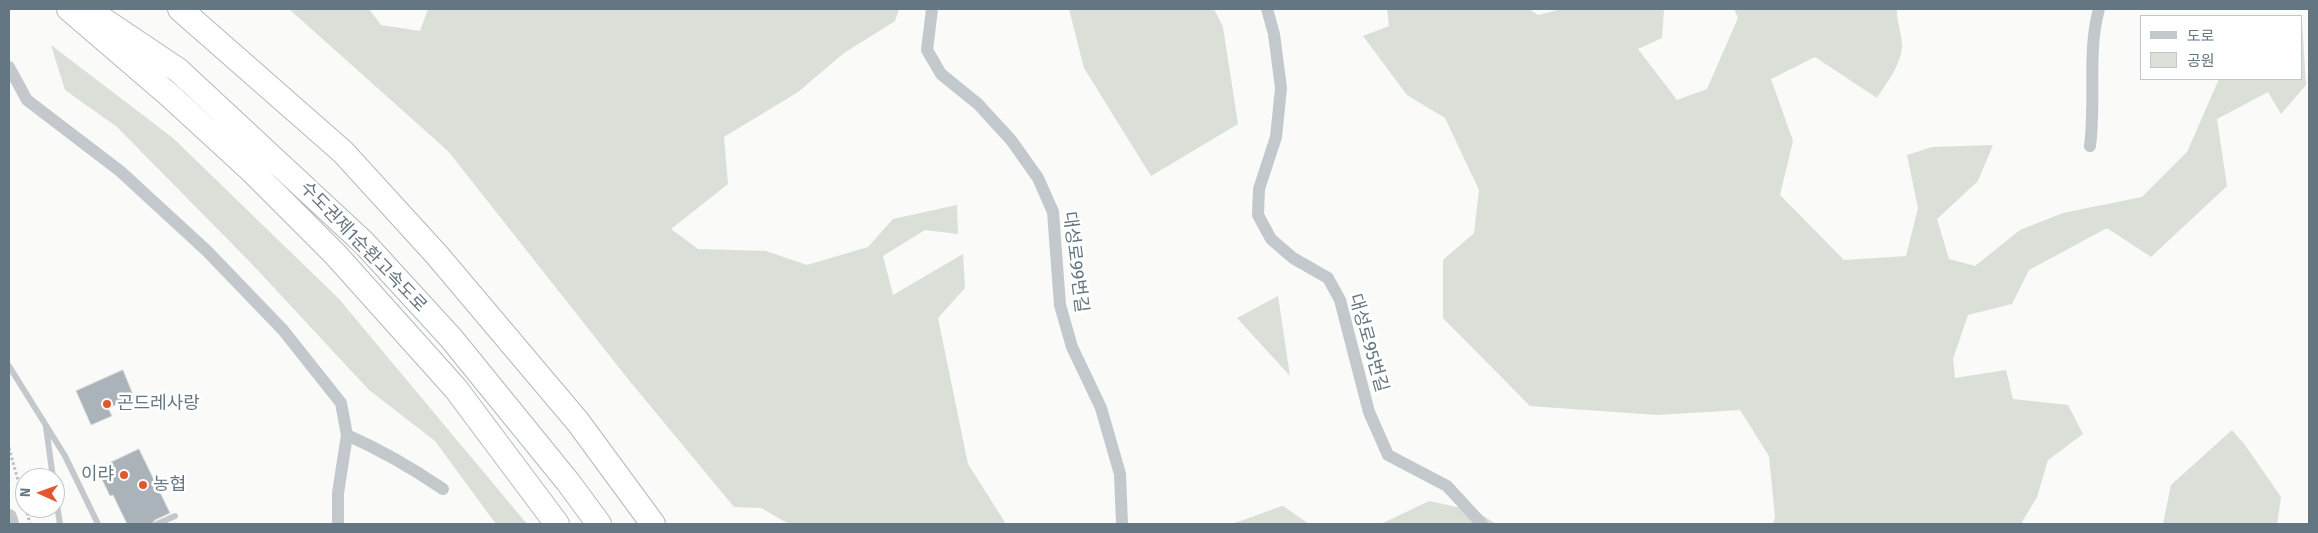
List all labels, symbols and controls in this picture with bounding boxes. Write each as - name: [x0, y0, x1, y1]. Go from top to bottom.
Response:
- legend: [2140, 15, 2303, 80]
- text: 도로: [2187, 27, 2215, 45]
- text: 공원: [2187, 52, 2215, 70]
- street label: 수도권제1순환고속도로: [295, 177, 431, 317]
- street label: 대성로99번길: [1058, 210, 1092, 314]
- street label: 대성로95번길: [1344, 291, 1392, 395]
- place label: 곤드레사랑: [117, 393, 200, 415]
- marker: 곤드레사랑: [101, 398, 113, 410]
- place label: 이랴: [81, 464, 114, 486]
- north arrow: [15, 468, 65, 518]
- marker: 이랴: [118, 469, 130, 481]
- place label: 농협: [153, 474, 186, 496]
- marker: 농협: [137, 479, 149, 491]
- text: N: [17, 488, 34, 497]

